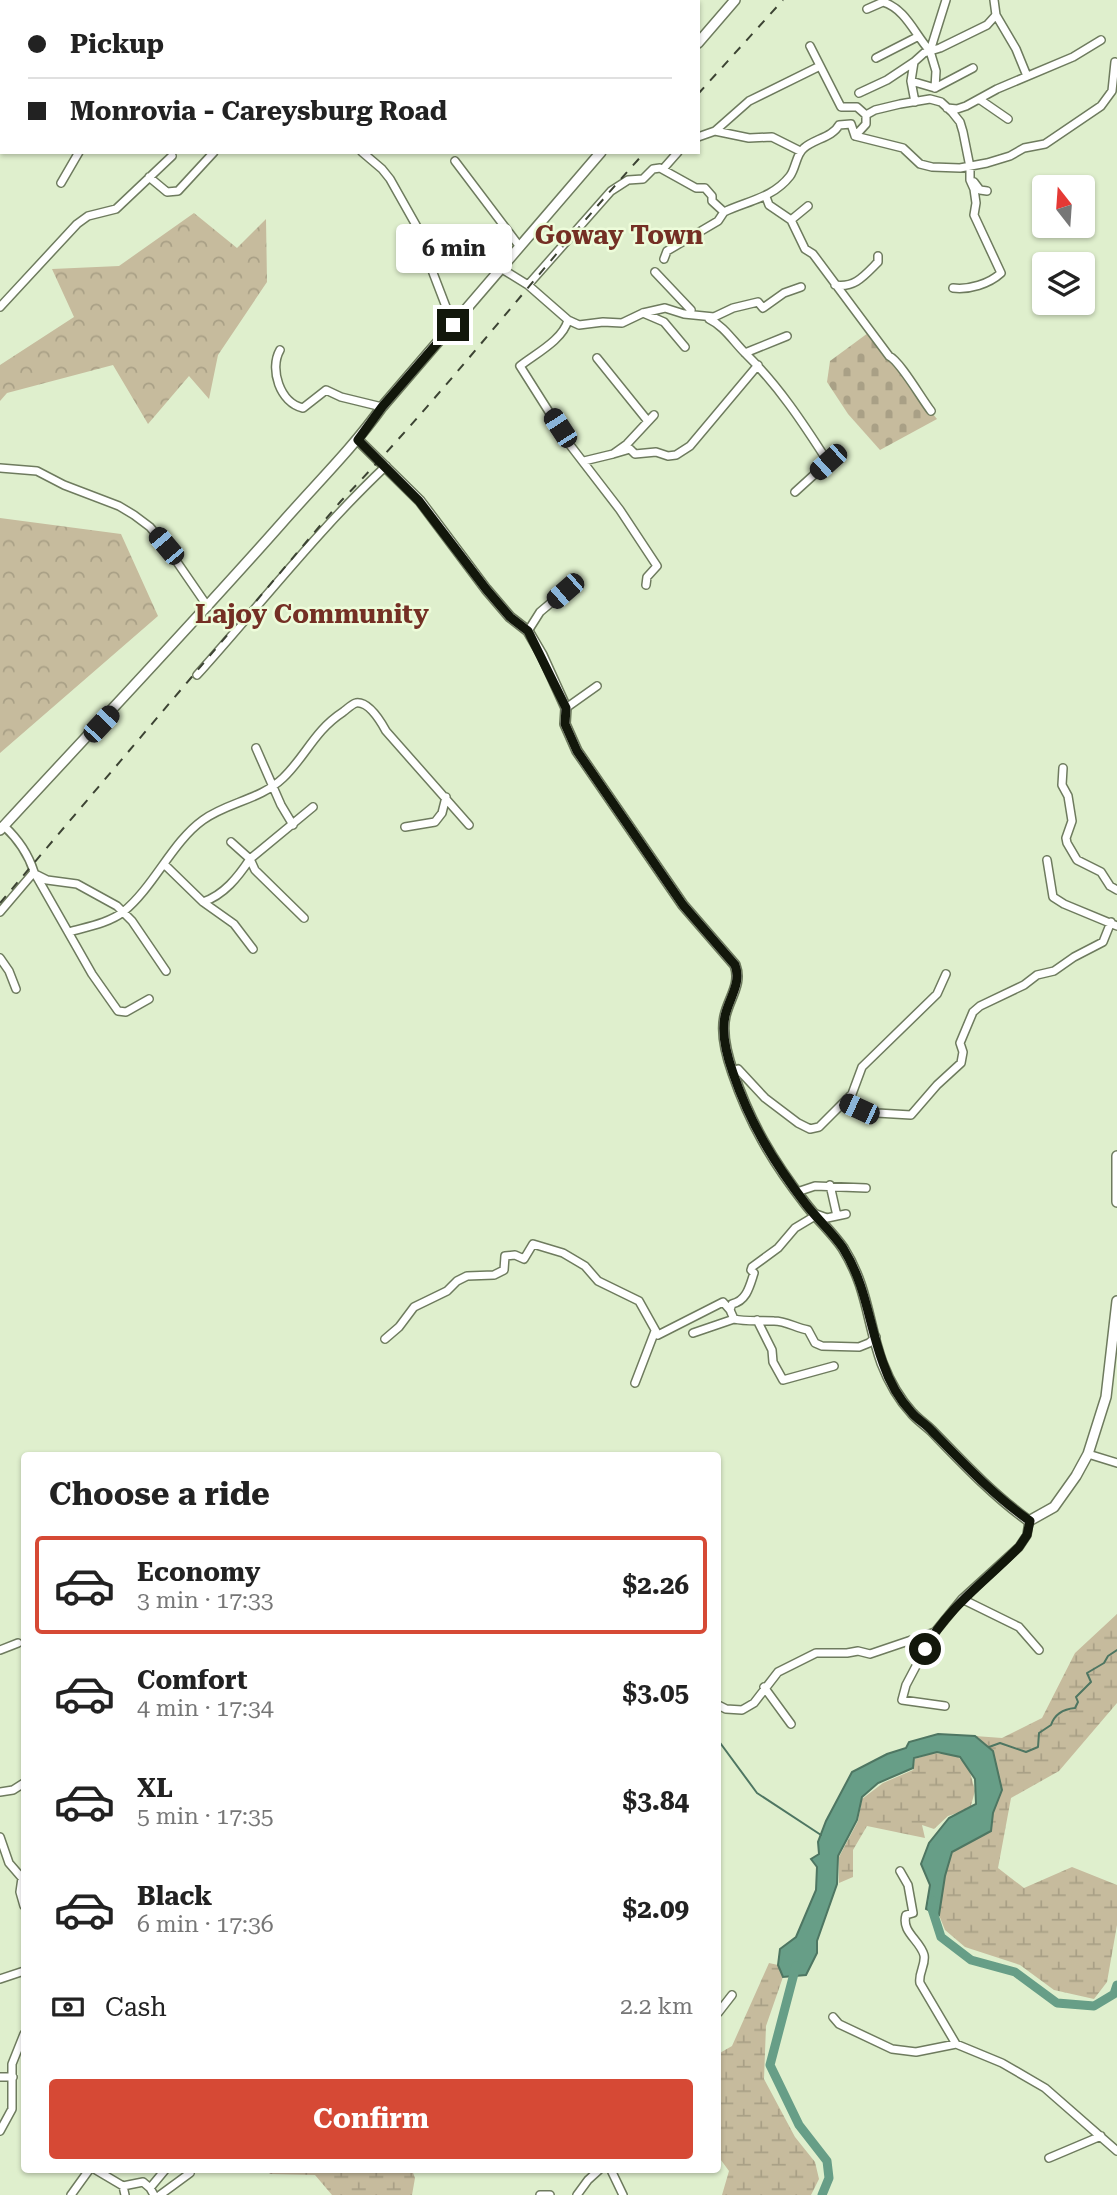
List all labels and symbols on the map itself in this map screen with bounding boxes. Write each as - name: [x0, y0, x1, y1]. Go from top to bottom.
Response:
- north arrow: [1032, 175, 1096, 238]
- district label: Goway Town: [535, 220, 703, 250]
- callout: 6 min: [395, 224, 511, 272]
- route end: [437, 309, 469, 341]
- car: [540, 405, 581, 451]
- car: [806, 440, 851, 484]
- car: [145, 523, 188, 569]
- car: [543, 569, 588, 613]
- district label: Lajoy Community: [195, 599, 429, 629]
- car: [79, 701, 124, 747]
- car: [836, 1091, 883, 1127]
- route start: [909, 1633, 941, 1665]

